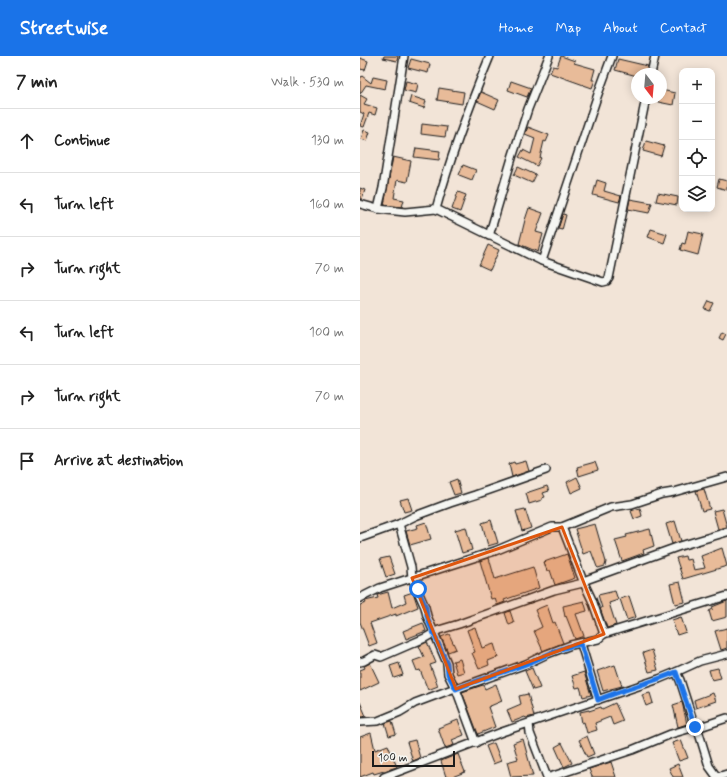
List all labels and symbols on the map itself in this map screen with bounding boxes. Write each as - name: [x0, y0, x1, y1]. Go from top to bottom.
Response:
- north arrow: [631, 68, 667, 104]
- route start: [409, 580, 427, 598]
- route end: [686, 718, 704, 736]
- scale bar: [372, 749, 455, 768]

